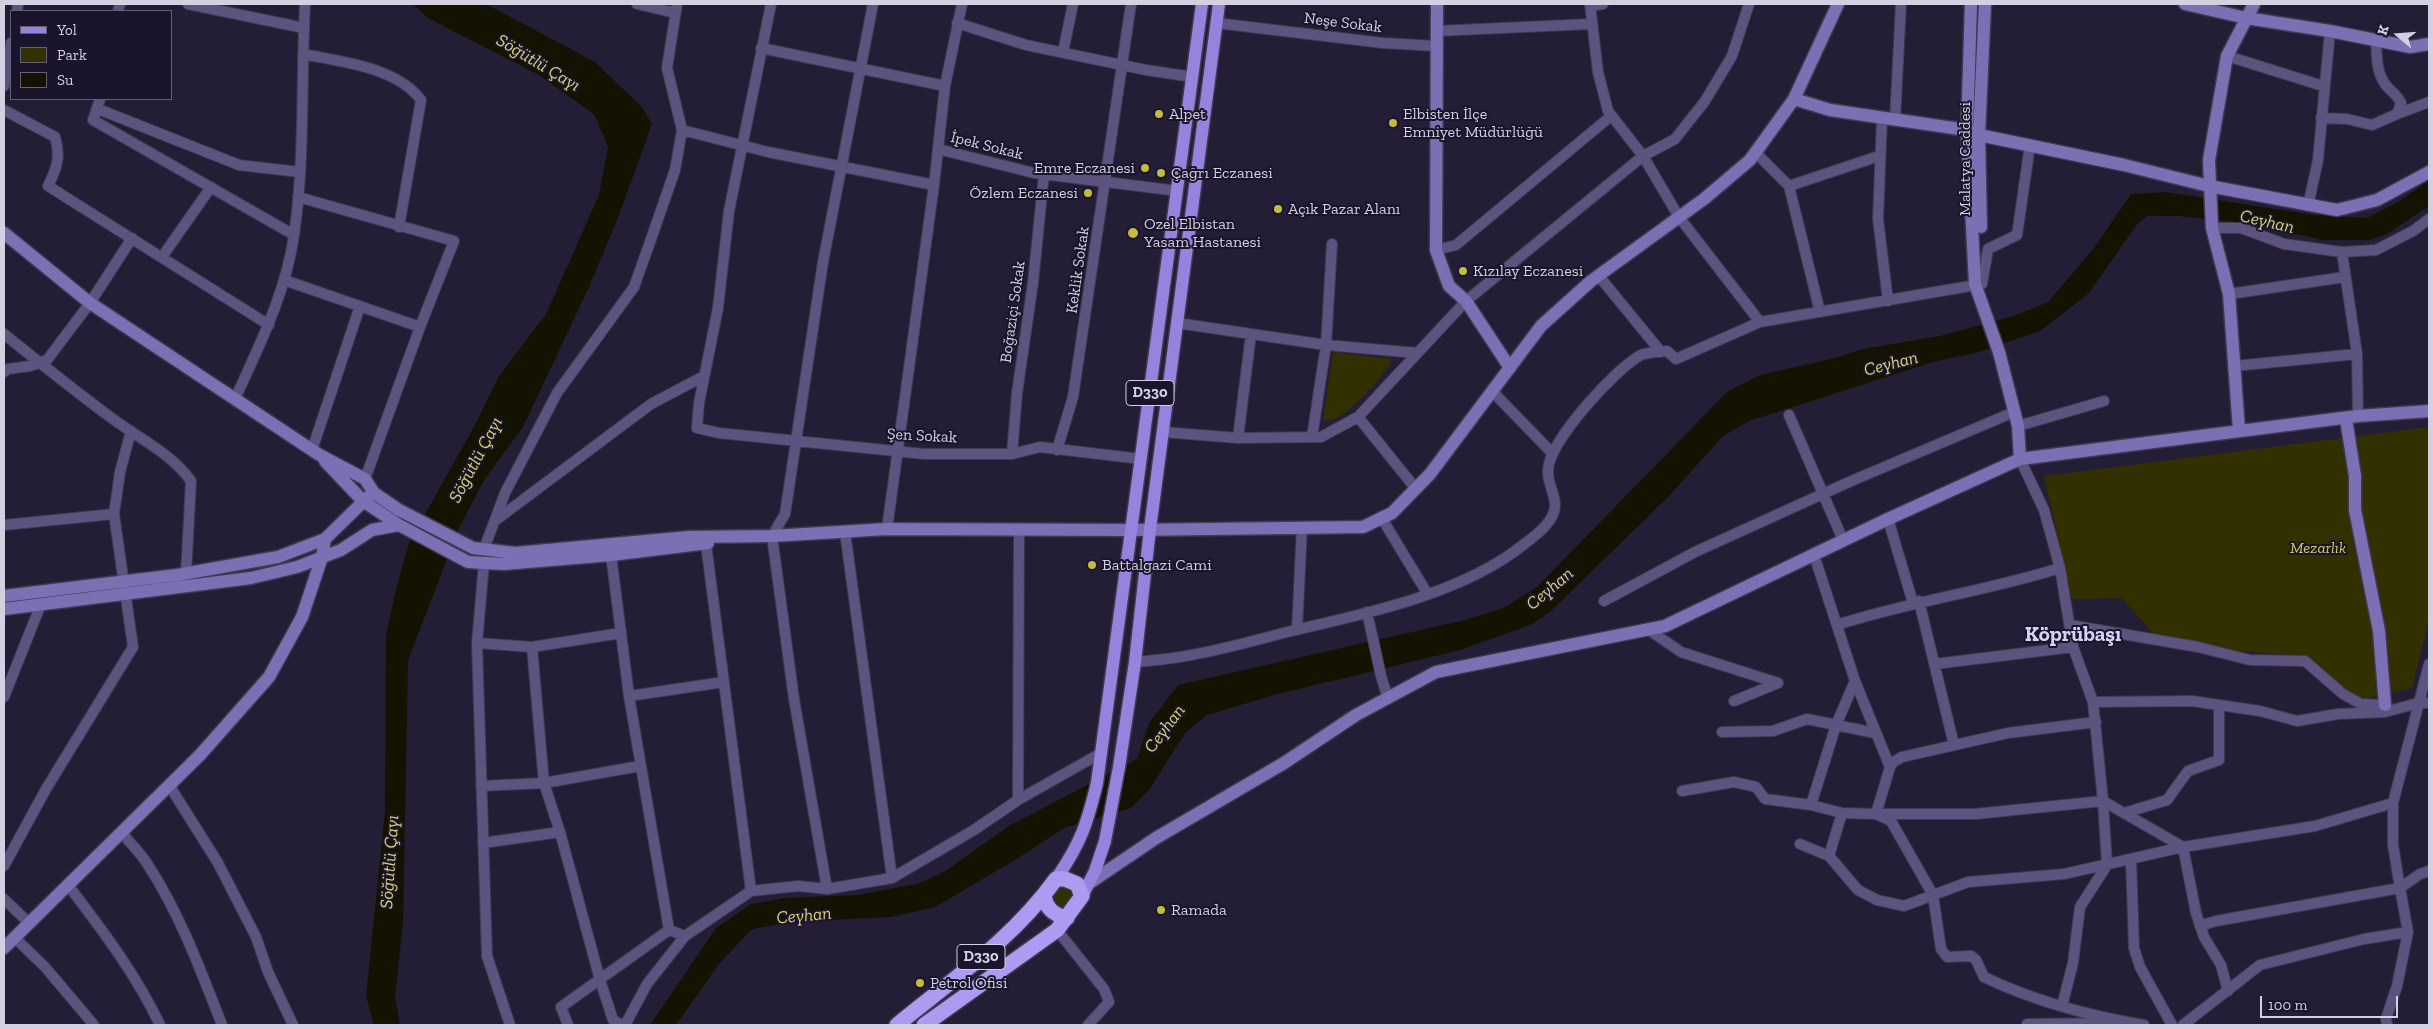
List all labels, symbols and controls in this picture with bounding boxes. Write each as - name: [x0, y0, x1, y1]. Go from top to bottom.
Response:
- street label: Neşe Sokak: [1303, 9, 1383, 37]
- legend: [10, 10, 172, 100]
- north arrow: [2373, 10, 2423, 60]
- text: Yol: [57, 21, 77, 39]
- text: K: [2374, 23, 2393, 37]
- water label: Söğütlü Çayı: [492, 30, 584, 96]
- text: Park: [57, 46, 87, 64]
- text: Su: [57, 71, 73, 89]
- street label: Malatya Caddesi: [1955, 102, 1975, 216]
- place label: Alpet: [1169, 104, 1206, 124]
- place label: Elbisten İlçe Emniyet Müdürlüğü: [1403, 104, 1543, 142]
- marker: Alpet: [1153, 108, 1165, 120]
- marker: Elbisten İlçe Emniyet Müdürlüğü: [1387, 117, 1399, 129]
- street label: İpek Sokak: [949, 128, 1025, 164]
- place label: Emre Eczanesi: [1034, 158, 1135, 178]
- marker: Emre Eczanesi: [1139, 162, 1151, 174]
- place label: Çağrı Eczanesi: [1171, 163, 1273, 183]
- marker: Çağrı Eczanesi: [1155, 167, 1167, 179]
- place label: Özlem Eczanesi: [970, 183, 1078, 203]
- marker: Özlem Eczanesi: [1082, 187, 1094, 199]
- place label: Açık Pazar Alanı: [1288, 199, 1400, 219]
- marker: Açık Pazar Alanı: [1272, 203, 1284, 215]
- water label: Ceyhan: [2238, 205, 2296, 239]
- place label: Ozel Elbistan Yasam Hastanesi: [1144, 214, 1261, 252]
- street label: Keklik Sokak: [1062, 225, 1094, 315]
- marker: Ozel Elbistan Yasam Hastanesi: [1126, 226, 1140, 240]
- street label: Boğaziçi Sokak: [996, 260, 1030, 364]
- place label: Kızılay Eczanesi: [1473, 261, 1583, 281]
- marker: Kızılay Eczanesi: [1457, 265, 1469, 277]
- water label: Ceyhan: [1862, 347, 1920, 381]
- road number: D330: [1126, 380, 1174, 406]
- water label: Söğütlü Çayı: [444, 413, 508, 507]
- street label: Şen Sokak: [887, 425, 957, 447]
- park label: Mezarlık: [2290, 538, 2346, 558]
- place label: Battalgazi Cami: [1102, 555, 1212, 575]
- marker: Battalgazi Cami: [1086, 559, 1098, 571]
- water label: Ceyhan: [1522, 563, 1578, 615]
- district label: Köprübaşı: [2025, 622, 2121, 648]
- water label: Ceyhan: [1140, 701, 1190, 757]
- water label: Söğütlü Çayı: [376, 814, 404, 910]
- place label: Ramada: [1171, 900, 1227, 920]
- water label: Ceyhan: [776, 903, 832, 929]
- marker: Ramada: [1155, 904, 1167, 916]
- road number: D330: [957, 944, 1005, 970]
- place label: Petrol Ofisi: [930, 973, 1007, 993]
- marker: Petrol Ofisi: [914, 977, 926, 989]
- scale bar: [2263, 986, 2400, 1018]
- text: 100 m: [2268, 996, 2307, 1014]

